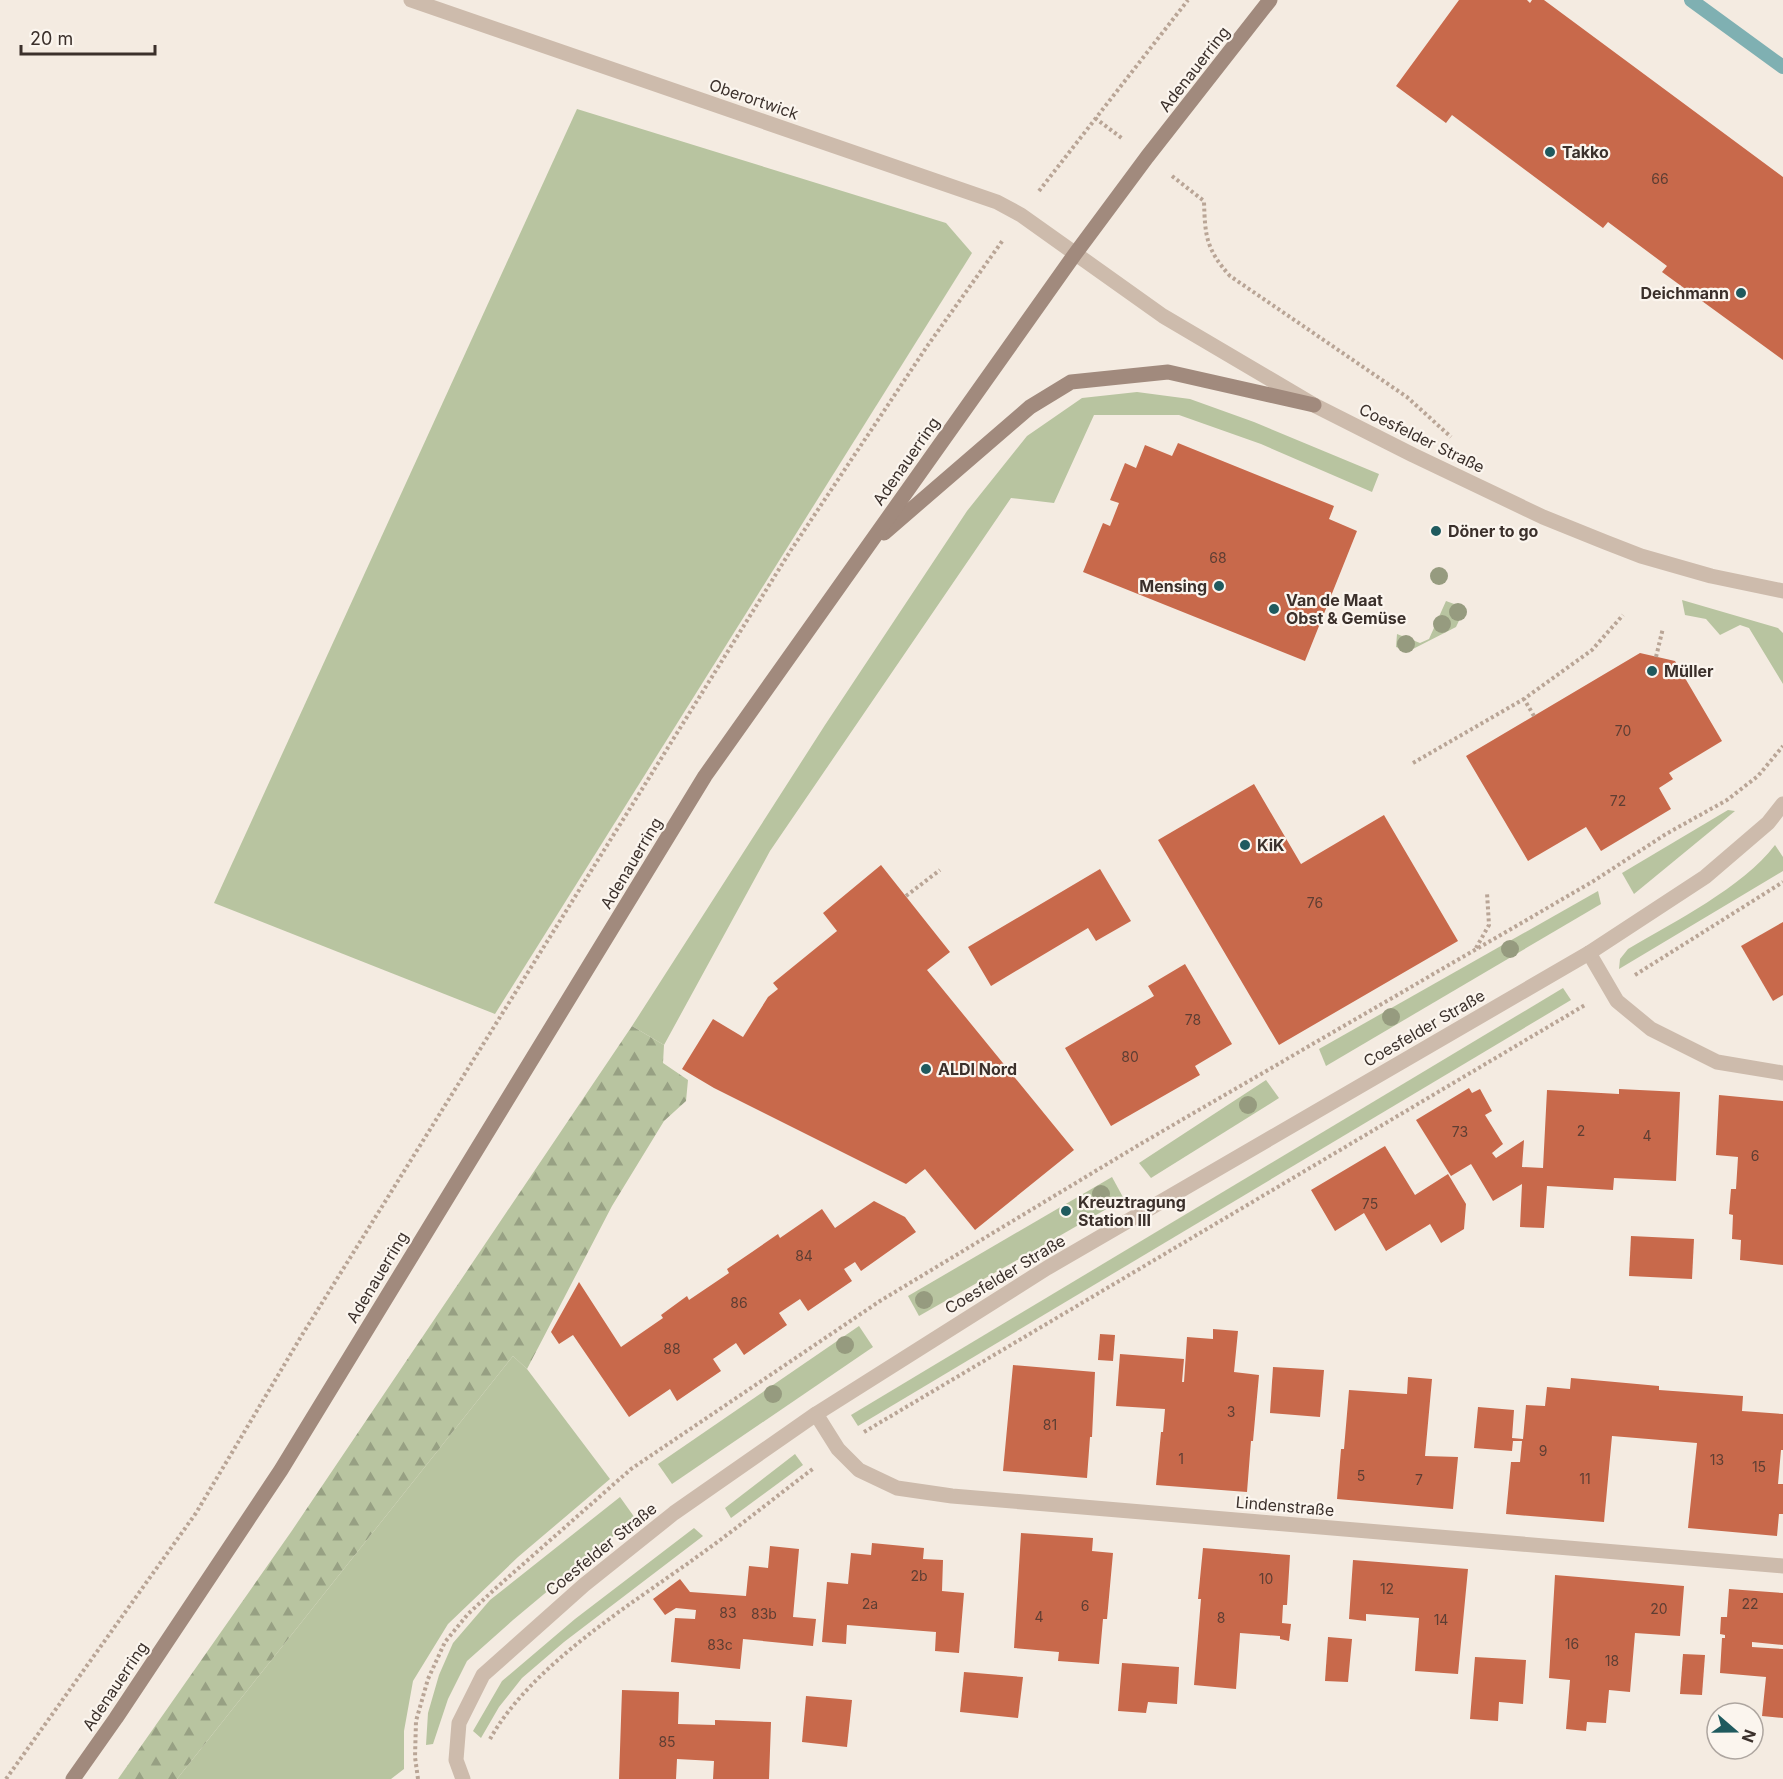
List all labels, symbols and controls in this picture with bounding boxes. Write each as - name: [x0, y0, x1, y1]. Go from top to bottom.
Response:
- scale bar: [21, 18, 154, 56]
- street label: Adenauerring: [1154, 22, 1234, 116]
- text: 20 m: [30, 28, 73, 49]
- street label: Oberortwick: [707, 74, 802, 124]
- place label: Takko: [1562, 142, 1609, 162]
- marker: Takko: [1543, 145, 1557, 159]
- house number: 66: [1651, 170, 1669, 187]
- place label: Deichmann: [1640, 283, 1729, 303]
- marker: Deichmann: [1734, 286, 1748, 300]
- street label: Coesfelder Straße: [1356, 399, 1488, 477]
- street label: Adenauerring: [868, 413, 944, 509]
- place label: Döner to go: [1448, 521, 1539, 541]
- marker: Döner to go: [1429, 524, 1443, 538]
- house number: 68: [1209, 549, 1227, 566]
- place label: Mensing: [1139, 576, 1207, 596]
- marker: Mensing: [1212, 579, 1226, 593]
- place label: Van de Maat Obst & Gemüse: [1286, 590, 1406, 628]
- marker: Van de Maat Obst & Gemüse: [1267, 602, 1281, 616]
- place label: Müller: [1664, 661, 1714, 681]
- marker: Müller: [1645, 664, 1659, 678]
- house number: 70: [1615, 722, 1631, 739]
- house number: 72: [1610, 792, 1626, 809]
- street label: Adenauerring: [596, 814, 666, 912]
- place label: KiK: [1257, 835, 1285, 855]
- marker: KiK: [1238, 838, 1252, 852]
- house number: 76: [1307, 894, 1323, 911]
- street label: Coesfelder Straße: [1360, 985, 1488, 1071]
- house number: 78: [1185, 1011, 1201, 1028]
- house number: 80: [1121, 1048, 1139, 1065]
- place label: ALDI Nord: [938, 1059, 1017, 1079]
- marker: ALDI Nord: [919, 1062, 933, 1076]
- house number: 2: [1577, 1122, 1585, 1139]
- house number: 73: [1452, 1123, 1468, 1140]
- house number: 4: [1642, 1127, 1652, 1144]
- house number: 6: [1751, 1147, 1759, 1164]
- place label: Kreuztragung Station III: [1078, 1192, 1186, 1230]
- house number: 75: [1362, 1195, 1378, 1212]
- marker: Kreuztragung Station III: [1059, 1204, 1073, 1218]
- street label: Adenauerring: [342, 1228, 412, 1326]
- street label: Coesfelder Straße: [941, 1230, 1069, 1318]
- house number: 84: [795, 1247, 813, 1264]
- house number: 86: [730, 1294, 748, 1311]
- house number: 88: [663, 1340, 681, 1357]
- house number: 3: [1227, 1403, 1235, 1420]
- house number: 81: [1043, 1416, 1057, 1433]
- house number: 9: [1539, 1442, 1547, 1459]
- house number: 1: [1178, 1450, 1184, 1467]
- house number: 13: [1710, 1451, 1724, 1468]
- house number: 15: [1752, 1458, 1766, 1475]
- house number: 5: [1357, 1467, 1365, 1484]
- house number: 11: [1579, 1470, 1591, 1487]
- house number: 7: [1415, 1471, 1423, 1488]
- street label: Lindenstraße: [1235, 1492, 1335, 1520]
- street label: Coesfelder Straße: [541, 1498, 661, 1600]
- house number: 2b: [910, 1567, 928, 1584]
- house number: 10: [1259, 1570, 1273, 1587]
- house number: 12: [1380, 1580, 1394, 1597]
- house number: 2a: [862, 1595, 878, 1612]
- house number: 22: [1741, 1595, 1759, 1612]
- house number: 6: [1081, 1597, 1089, 1614]
- house number: 20: [1650, 1600, 1668, 1617]
- house number: 83: [719, 1604, 737, 1621]
- house number: 83b: [751, 1605, 777, 1622]
- house number: 4: [1034, 1608, 1044, 1625]
- house number: 8: [1217, 1609, 1225, 1626]
- house number: 14: [1434, 1611, 1448, 1628]
- house number: 16: [1565, 1635, 1579, 1652]
- house number: 83c: [707, 1636, 733, 1653]
- street label: Adenauerring: [78, 1638, 152, 1734]
- house number: 18: [1605, 1652, 1619, 1669]
- north arrow: [1705, 1701, 1765, 1761]
- text: N: [1738, 1727, 1761, 1745]
- house number: 85: [658, 1733, 676, 1750]

